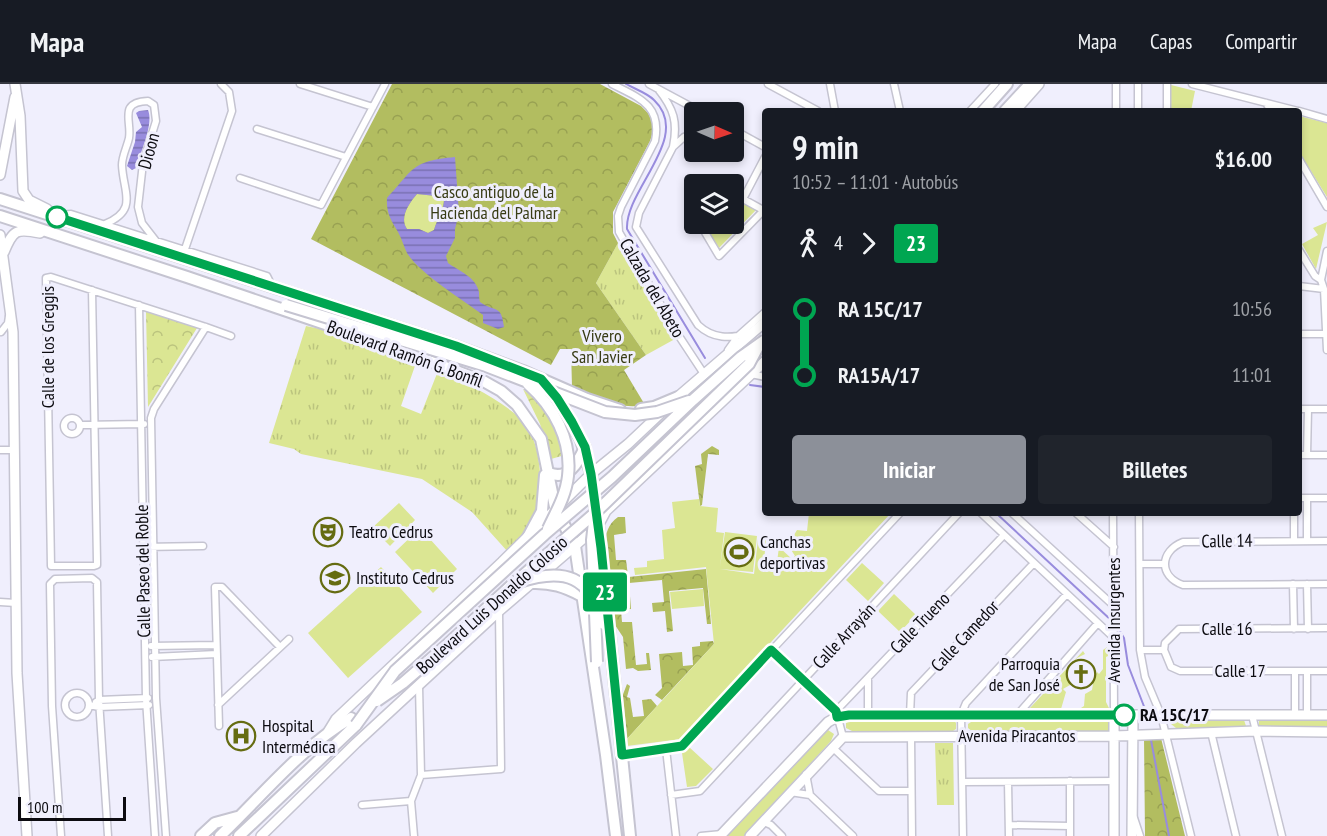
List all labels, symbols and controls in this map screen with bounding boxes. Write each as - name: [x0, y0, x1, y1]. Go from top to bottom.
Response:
- text: Mapa: [30, 23, 84, 60]
- text: Mapa: [1078, 28, 1117, 55]
- text: Capas: [1150, 28, 1192, 55]
- text: Compartir: [1225, 28, 1297, 55]
- north arrow: [684, 102, 744, 162]
- map controls: [684, 102, 744, 234]
- text: 9 min: [792, 125, 859, 168]
- street label: Dioon: [133, 130, 164, 172]
- text: $16.00: [1215, 145, 1272, 173]
- text: 10:52 – 11:01 · Autobús: [792, 169, 958, 195]
- button: layers: [684, 174, 744, 234]
- park label: Casco antiguo de la Hacienda del Palmar: [430, 180, 558, 224]
- unlabelled marker: [46, 206, 68, 228]
- icon: walk: [792, 227, 825, 260]
- icon: forward: [852, 227, 885, 260]
- text: 4: [834, 230, 843, 256]
- text: 23: [906, 230, 926, 257]
- street label: Calzada del Abeto: [615, 234, 690, 342]
- street label: Calle de los Greggis: [36, 286, 59, 408]
- text: RA 15C/17: [838, 295, 923, 323]
- text: 10:56: [1232, 296, 1272, 322]
- street label: Boulevard Ramón G. Bonfil: [324, 315, 487, 393]
- park label: Vivero San Javier: [571, 324, 633, 368]
- text: RA15A/17: [838, 361, 920, 389]
- text: 11:01: [1232, 362, 1272, 388]
- button: Iniciar: [792, 435, 1026, 504]
- button: Billetes: [1038, 435, 1272, 504]
- street label: Calle Paseo del Roble: [130, 504, 155, 638]
- theatre icon: Teatro Cedrus: [312, 516, 344, 548]
- place label: Teatro Cedrus: [349, 520, 433, 543]
- street label: Calle 14: [1201, 529, 1253, 552]
- street label: Boulevard Luis Donaldo Colosio: [411, 530, 572, 679]
- place label: Canchas deportivas: [760, 530, 825, 574]
- sports icon: Canchas deportivas: [723, 536, 755, 568]
- street label: Avenida Insurgentes: [1102, 557, 1125, 683]
- school or university icon: Instituto Cedrus: [319, 562, 351, 594]
- place label: Instituto Cedrus: [356, 566, 454, 589]
- line badge: 23: [578, 572, 632, 612]
- text: 23: [595, 579, 615, 606]
- street label: Calle Trueno: [885, 587, 955, 658]
- street label: Calle Camedor: [926, 595, 1004, 676]
- street label: Calle Arrayán: [807, 598, 880, 673]
- street label: Calle 16: [1201, 617, 1253, 640]
- place label: Parroquia de San José: [989, 652, 1060, 696]
- church icon: Parroquia de San José: [1065, 658, 1097, 690]
- street label: Calle 17: [1214, 659, 1266, 682]
- place label: RA 15C/17: [1140, 703, 1209, 726]
- marker: RA 15C/17: [1113, 704, 1135, 726]
- place label: Hospital Intermédica: [262, 714, 336, 758]
- hospital icon: Hospital Intermédica: [225, 720, 257, 752]
- street label: Avenida Piracantos: [958, 724, 1076, 747]
- scale bar: [18, 794, 126, 822]
- text: 100 m: [27, 797, 62, 817]

